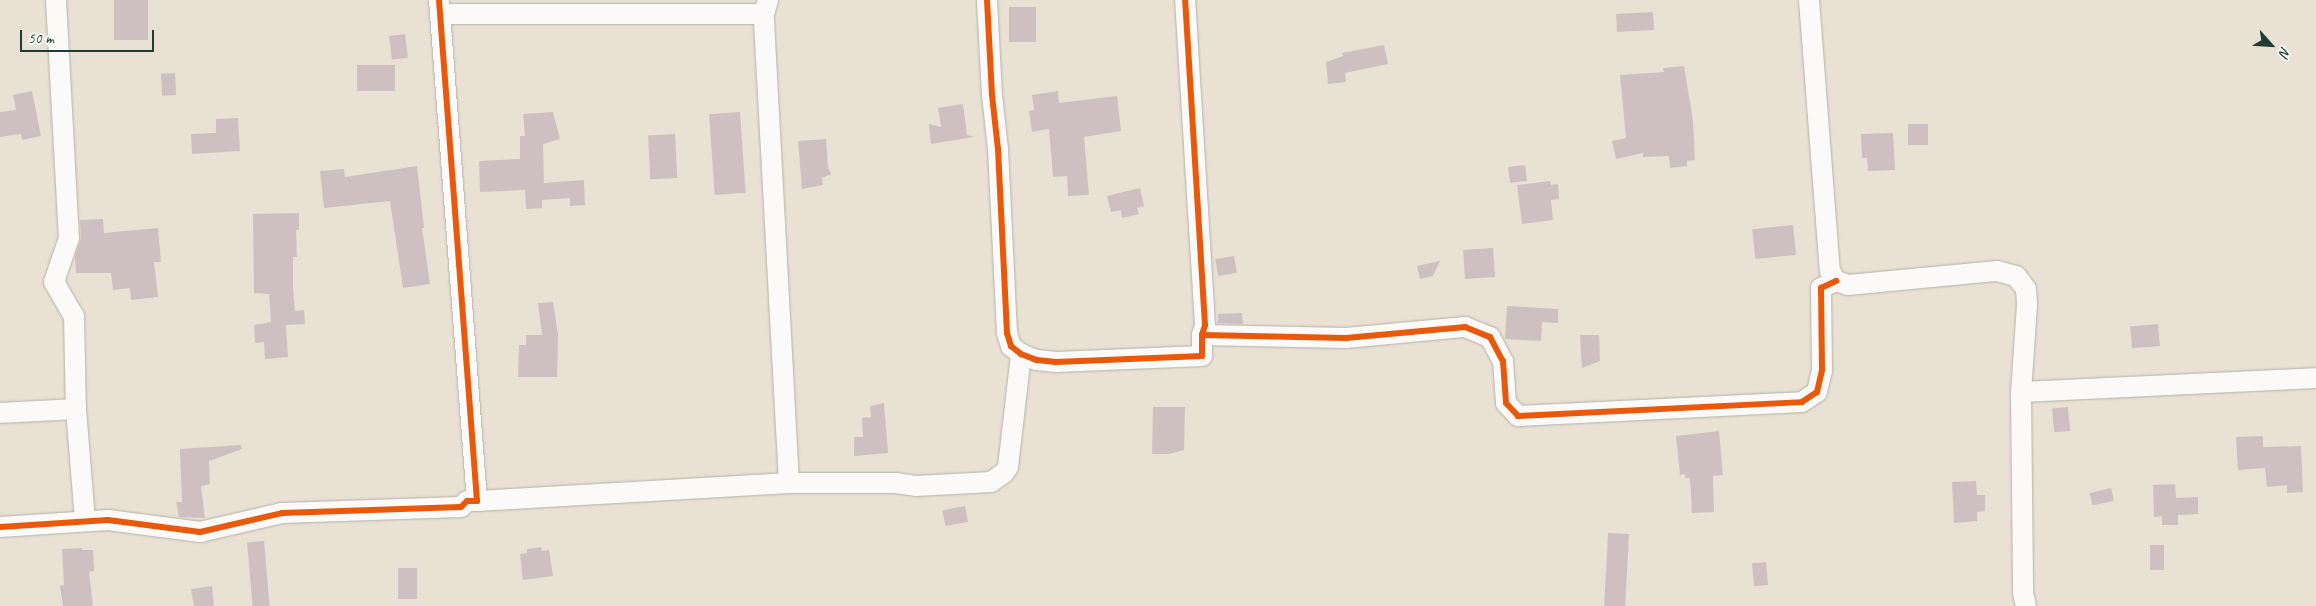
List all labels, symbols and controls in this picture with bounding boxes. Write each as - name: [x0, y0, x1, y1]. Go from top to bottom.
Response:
- scale bar: [22, 20, 156, 52]
- north arrow: [2246, 20, 2296, 70]
- text: 50 m: [28, 29, 54, 48]
- text: N: [2275, 44, 2294, 59]

